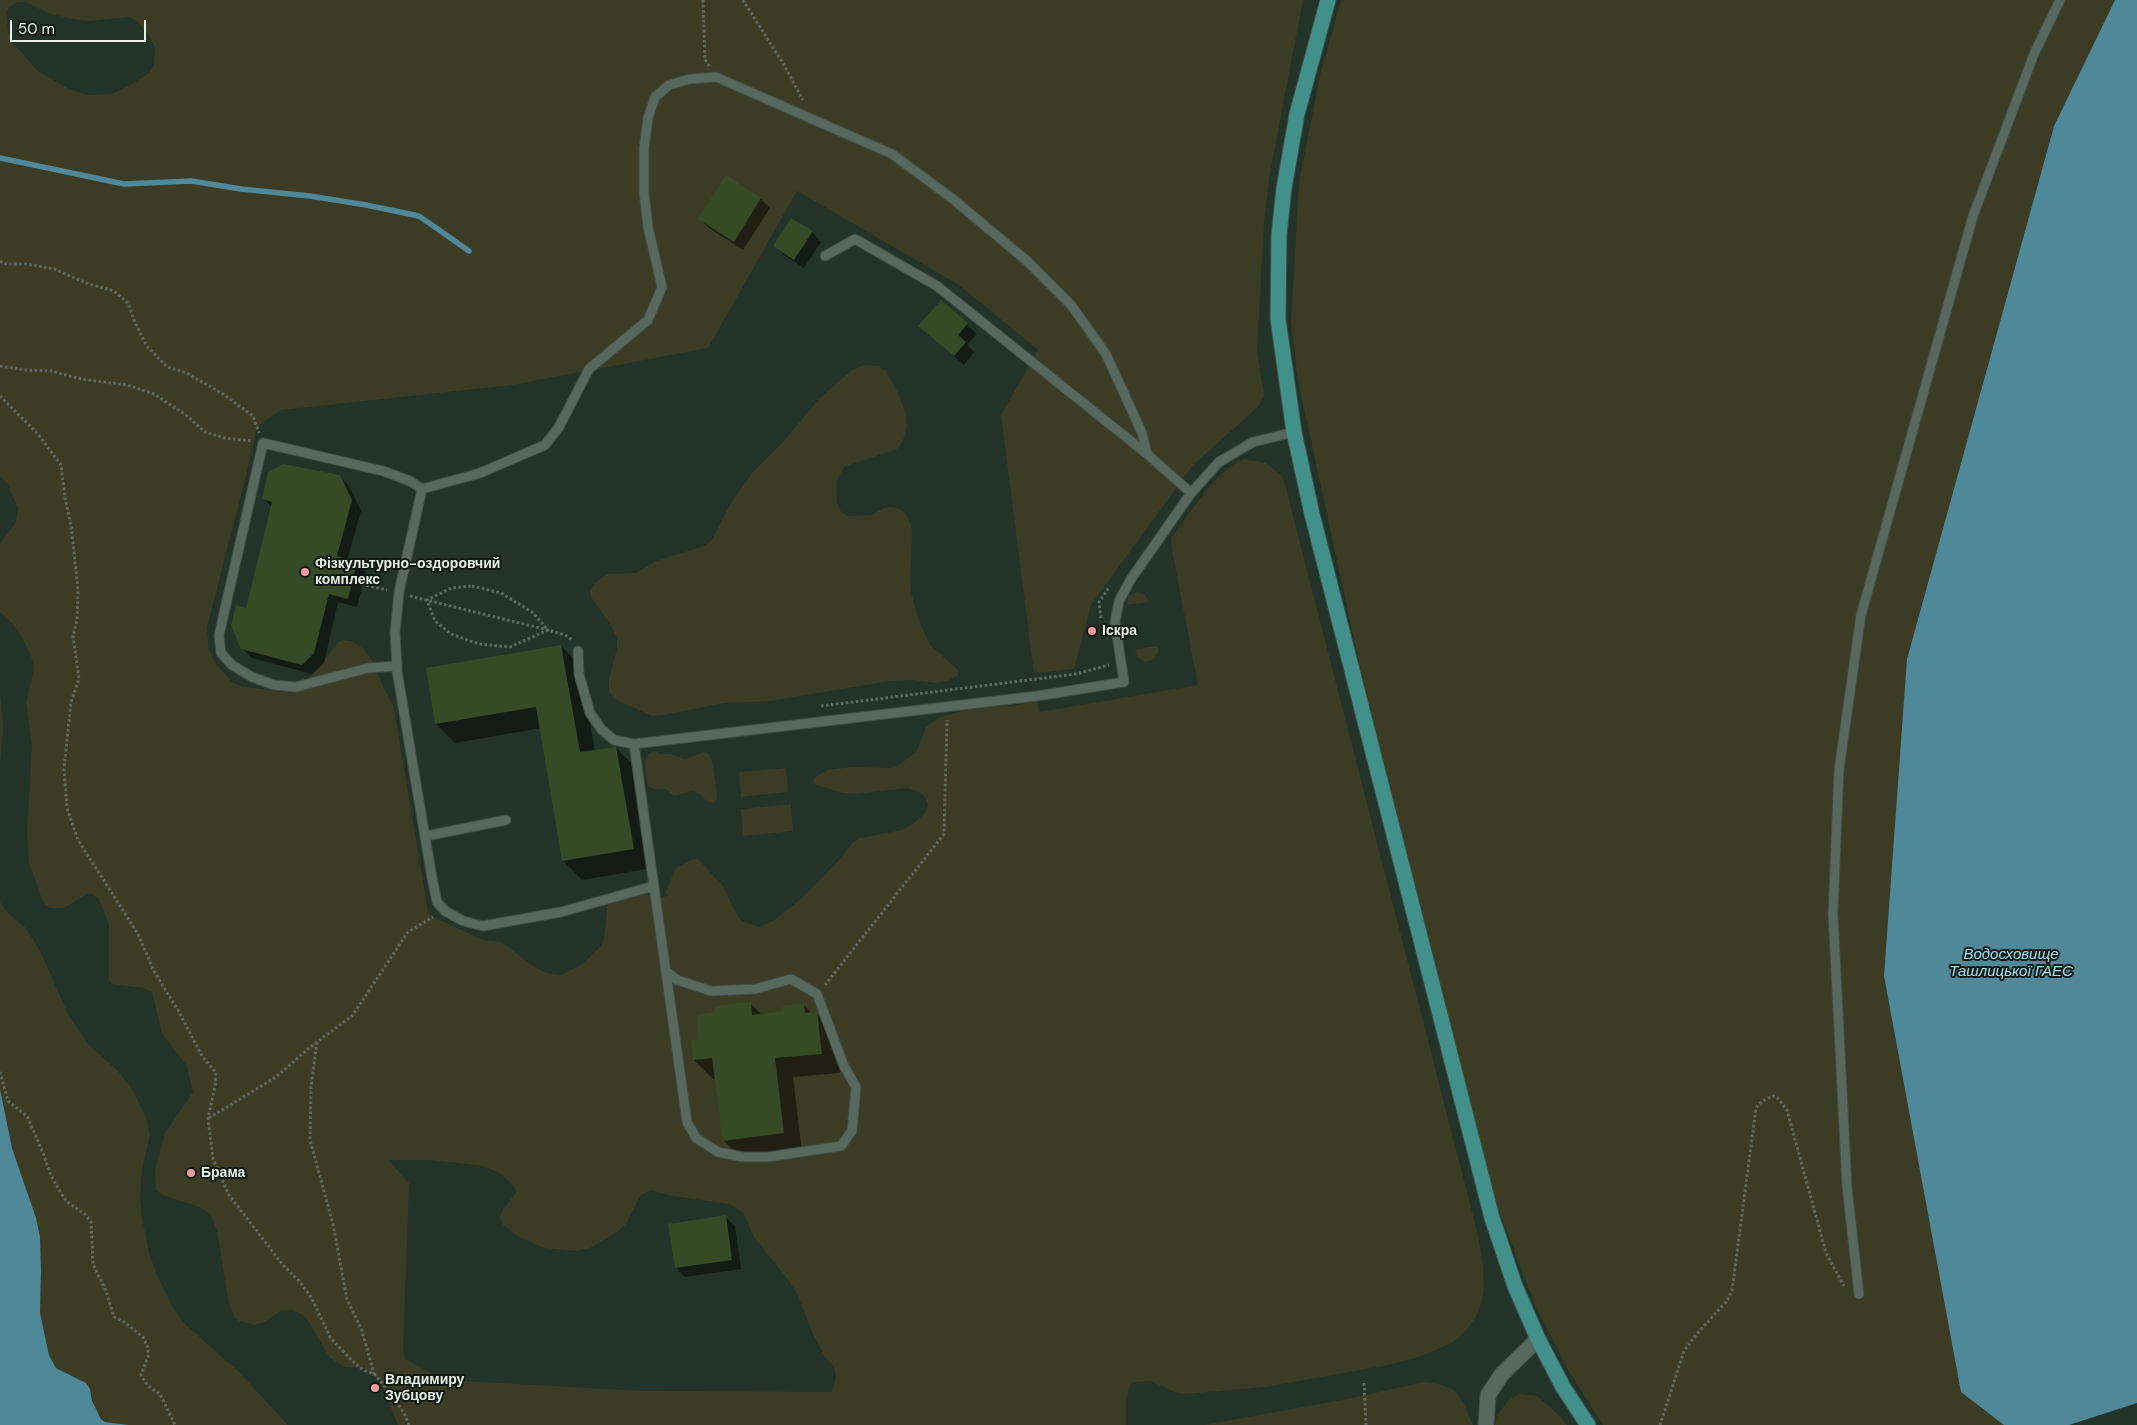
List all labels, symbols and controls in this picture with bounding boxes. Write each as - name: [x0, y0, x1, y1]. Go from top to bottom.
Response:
- scale bar: [12, 10, 149, 42]
- text: 50 m: [18, 19, 55, 39]
- place label: Фізкультурно-оздоровчий комплекс: [315, 556, 500, 588]
- marker: Фізкультурно-оздоровчий комплекс: [299, 566, 311, 578]
- place label: Іскра: [1102, 623, 1137, 639]
- marker: Іскра: [1086, 625, 1098, 637]
- water label: Водосховище Ташлицької ГАЕС: [1949, 946, 2073, 981]
- place label: Брама: [201, 1165, 245, 1181]
- marker: Брама: [185, 1167, 197, 1179]
- place label: Владимиру Зубцову: [385, 1372, 464, 1404]
- marker: Владимиру Зубцову: [369, 1382, 381, 1394]

